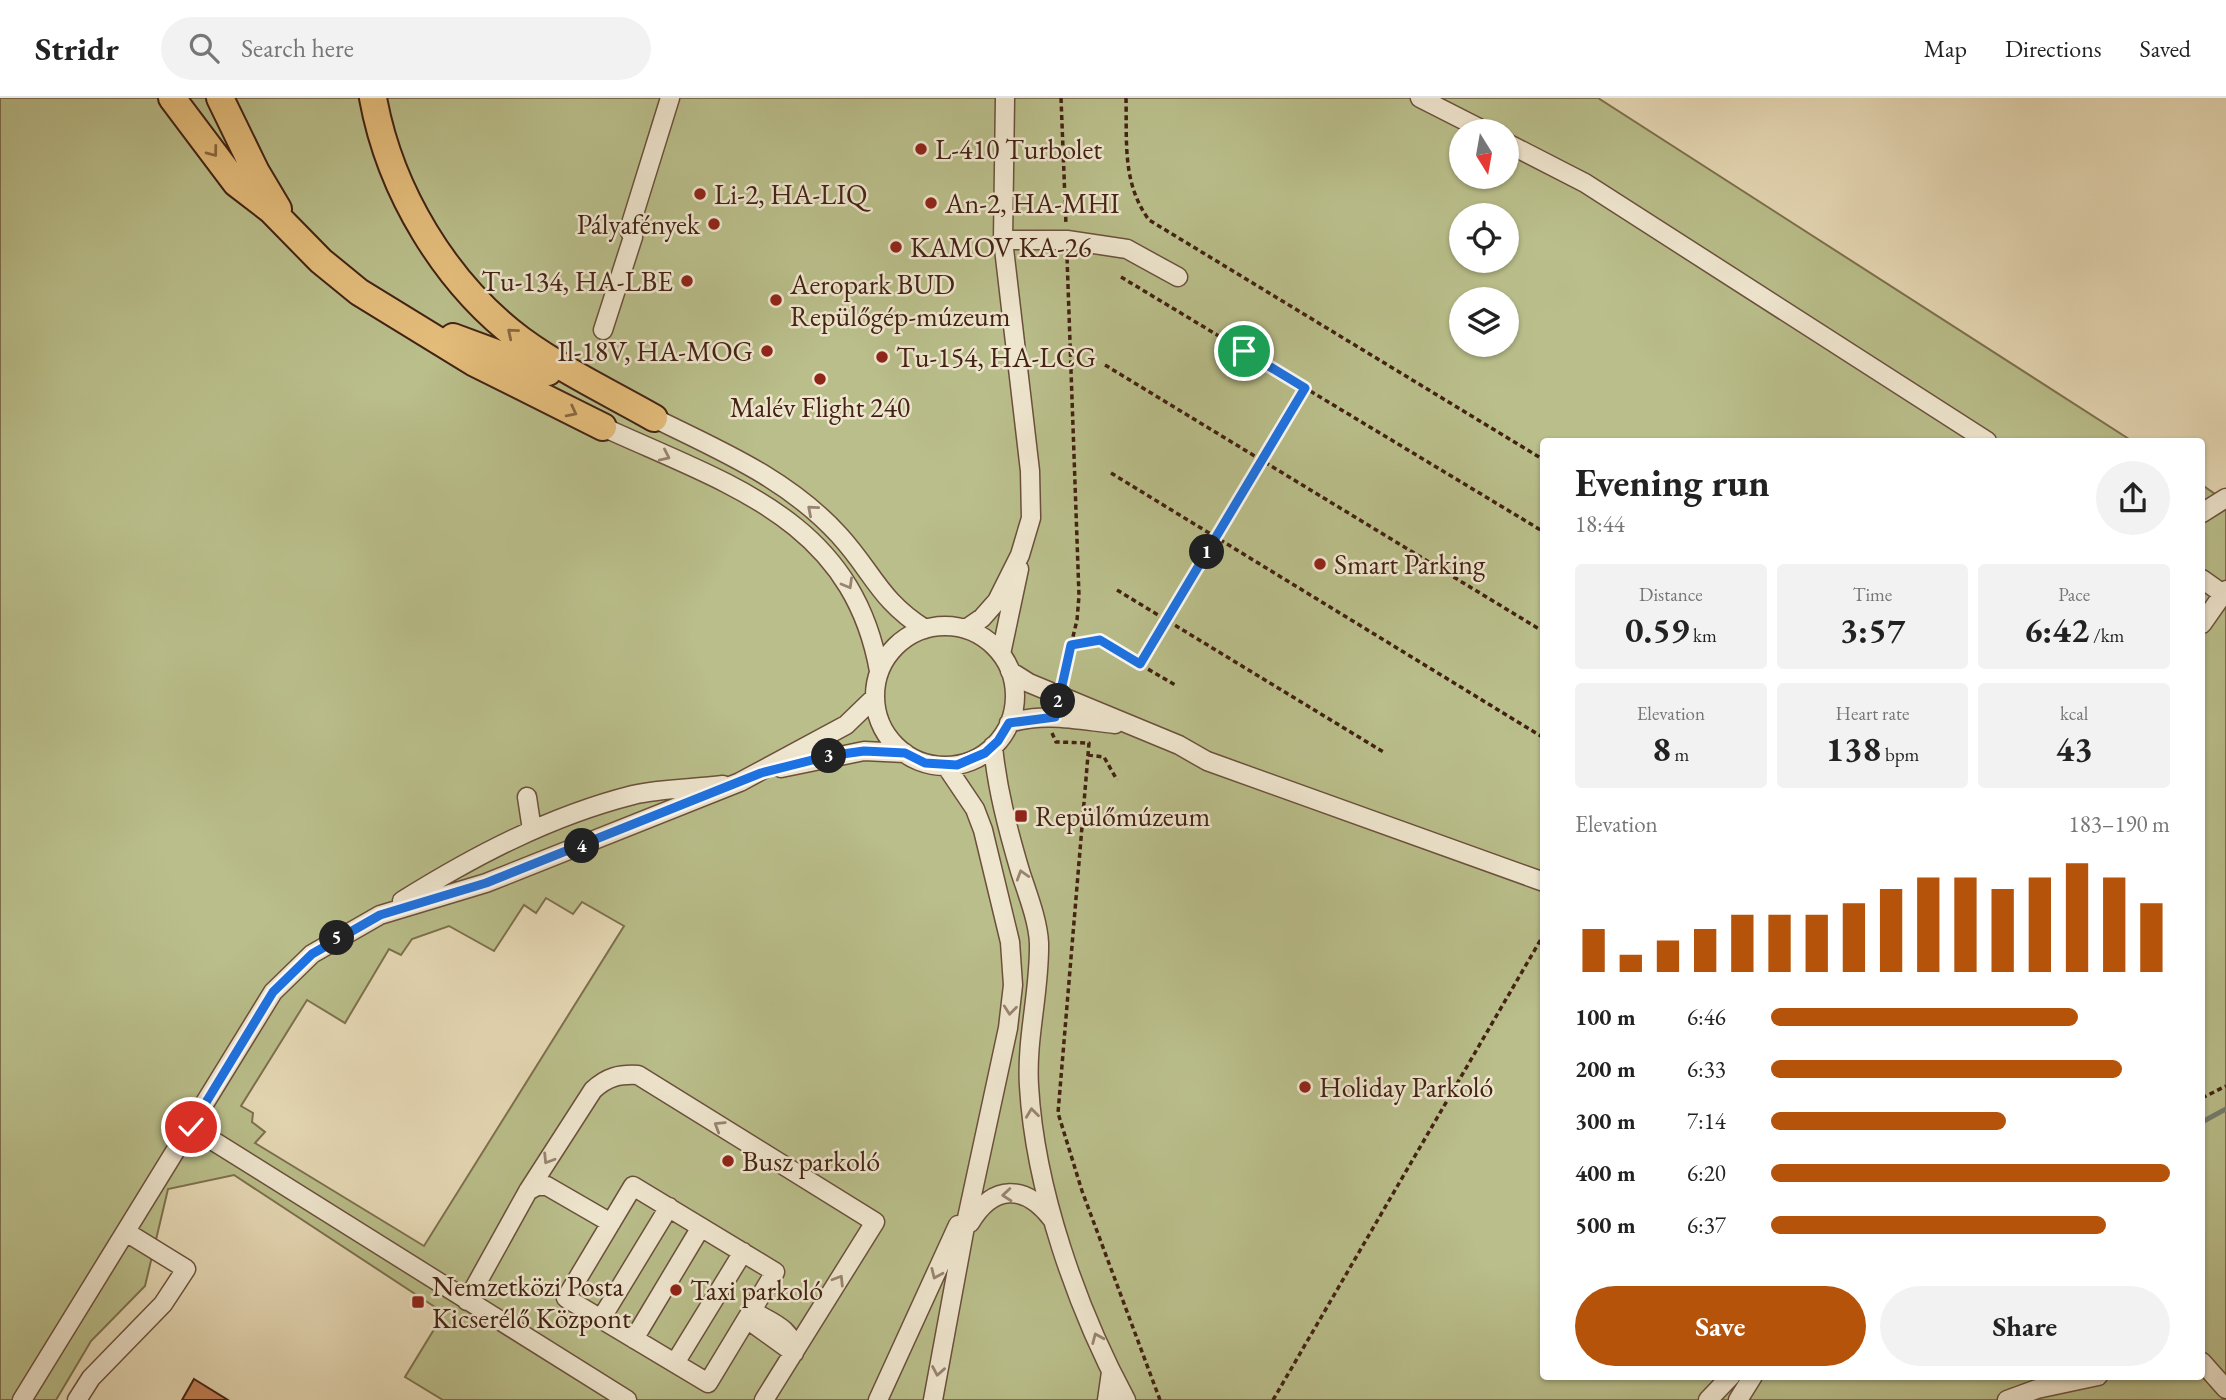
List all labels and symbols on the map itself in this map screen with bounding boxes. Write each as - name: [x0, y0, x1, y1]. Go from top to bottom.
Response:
- north arrow: [1449, 119, 1519, 189]
- place label: L-410 Turbolet: [935, 131, 1102, 167]
- marker: L-410 Turbolet: [913, 141, 929, 157]
- one-way arrow: [205, 145, 218, 157]
- place label: Li-2, HA-LIQ: [714, 176, 871, 212]
- place label: An-2, HA-MHI: [944, 185, 1120, 221]
- marker: Li-2, HA-LIQ: [692, 186, 708, 202]
- marker: An-2, HA-MHI: [923, 195, 939, 211]
- place label: Pályafények: [577, 206, 701, 242]
- marker: Pályafények: [706, 216, 722, 232]
- place label: KAMOV KA-26: [910, 229, 1091, 265]
- marker: KAMOV KA-26: [888, 239, 904, 255]
- place label: Tu-134, HA-LBE: [481, 263, 673, 299]
- place label: Aeropark BUD Repülőgép-múzeum: [789, 266, 1011, 334]
- marker: Tu-134, HA-LBE: [679, 273, 695, 289]
- marker: Aeropark BUD Repülőgép-múzeum: [768, 292, 784, 308]
- pin: [1214, 321, 1274, 381]
- one-way arrow: [508, 328, 520, 341]
- place label: Il-18V, HA-MOG: [557, 333, 753, 369]
- place label: Tu-154, HA-LCG: [896, 339, 1096, 375]
- marker: Il-18V, HA-MOG: [759, 343, 775, 359]
- marker: Tu-154, HA-LCG: [874, 349, 890, 365]
- marker: Malév Flight 240: [812, 371, 828, 387]
- place label: Malév Flight 240: [730, 389, 910, 425]
- one-way arrow: [565, 403, 577, 417]
- one-way arrow: [658, 448, 670, 462]
- one-way arrow: [807, 506, 820, 518]
- pin: 1: [1190, 534, 1224, 570]
- place label: Smart Parking: [1334, 546, 1486, 582]
- marker: Smart Parking: [1312, 556, 1328, 572]
- one-way arrow: [840, 577, 853, 590]
- pin: 2: [1040, 684, 1076, 718]
- pin: 3: [812, 738, 846, 774]
- place label: Repülőmúzeum: [1035, 798, 1211, 834]
- marker: Repülőmúzeum: [1013, 808, 1029, 824]
- pin: 4: [564, 828, 600, 864]
- one-way arrow: [1015, 869, 1030, 881]
- pin: 5: [320, 920, 354, 956]
- one-way arrow: [1003, 1005, 1018, 1016]
- place label: Holiday Parkoló: [1319, 1069, 1493, 1105]
- marker: Holiday Parkoló: [1297, 1079, 1313, 1095]
- pin: [161, 1097, 221, 1157]
- one-way arrow: [1024, 1107, 1039, 1118]
- one-way arrow: [713, 1121, 726, 1134]
- place label: Busz parkoló: [742, 1143, 880, 1179]
- one-way arrow: [544, 1152, 557, 1165]
- marker: Busz parkoló: [720, 1153, 736, 1169]
- one-way arrow: [1001, 1187, 1012, 1202]
- one-way arrow: [930, 1267, 944, 1279]
- place label: Nemzetközi Posta Kicserélő Központ: [432, 1268, 631, 1336]
- place label: Taxi parkoló: [690, 1272, 823, 1308]
- one-way arrow: [831, 1274, 844, 1287]
- marker: Taxi parkoló: [668, 1282, 684, 1298]
- marker: Nemzetközi Posta Kicserélő Központ: [410, 1294, 426, 1310]
- one-way arrow: [1091, 1333, 1105, 1346]
- one-way arrow: [931, 1365, 946, 1377]

